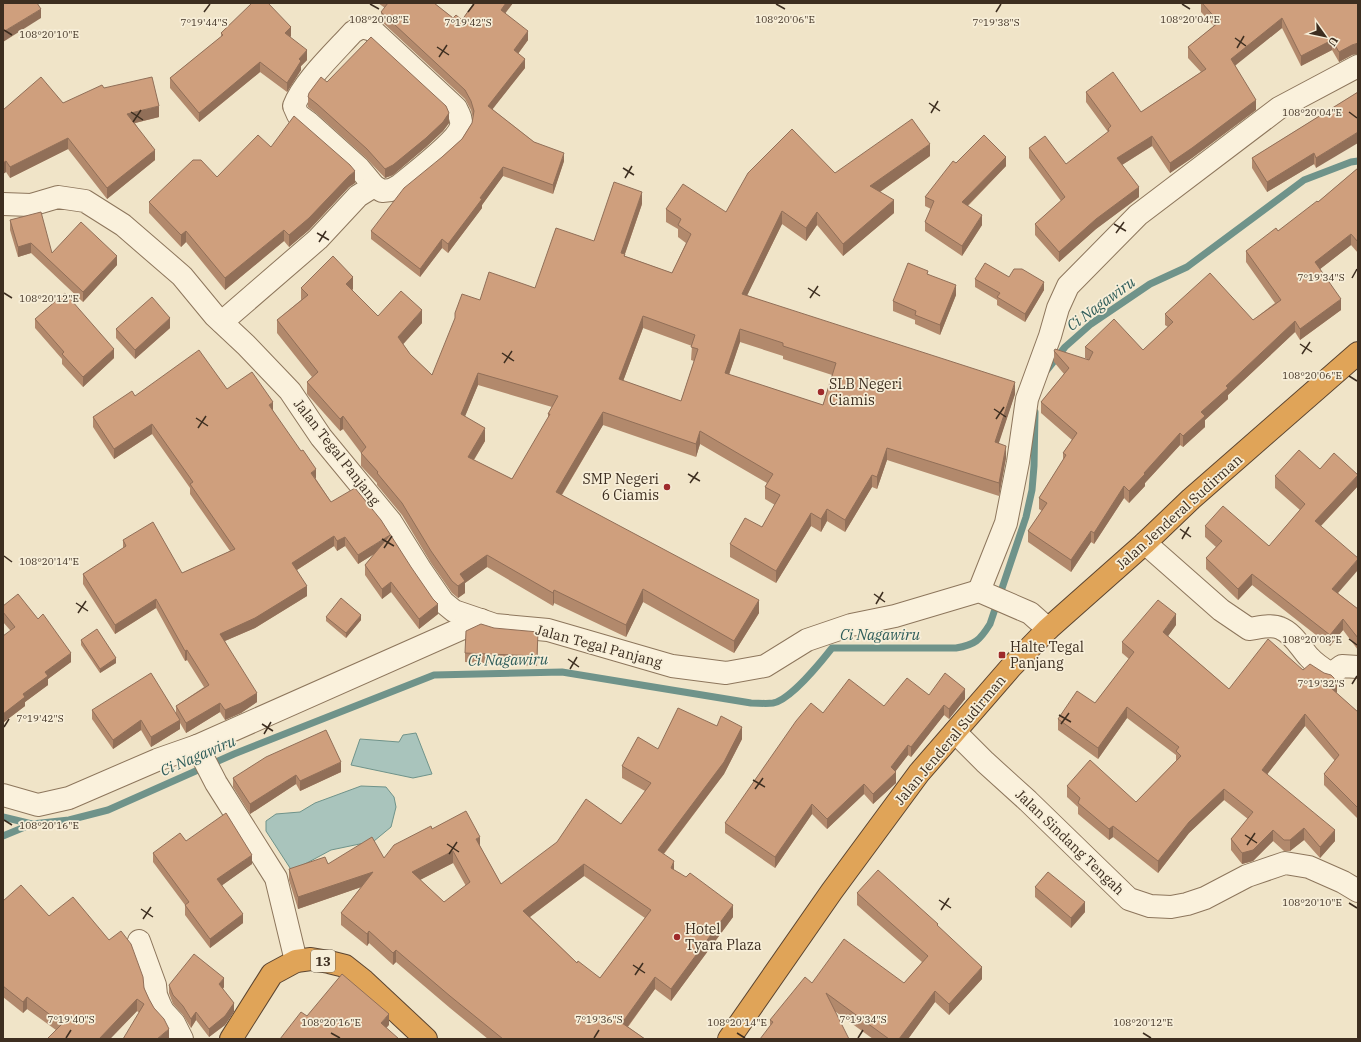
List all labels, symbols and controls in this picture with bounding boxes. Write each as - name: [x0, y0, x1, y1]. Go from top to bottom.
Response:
- text: 108°20'08"E: [349, 13, 409, 26]
- text: 108°20'06"E: [755, 13, 815, 26]
- text: 108°20'04"E: [1160, 13, 1220, 26]
- text: 7°19'44"S: [180, 16, 228, 29]
- text: 7°19'42"S: [444, 16, 492, 29]
- text: 7°19'38"S: [972, 16, 1020, 29]
- north arrow: [1305, 16, 1345, 56]
- text: 108°20'10"E: [19, 28, 79, 41]
- text: U: [1325, 34, 1342, 49]
- text: 108°20'04"E: [1282, 106, 1342, 119]
- text: 7°19'34"S: [1297, 271, 1345, 284]
- water label: Ci Nagawiru: [1063, 272, 1139, 335]
- text: 108°20'12"E: [19, 292, 79, 305]
- text: 108°20'06"E: [1282, 369, 1342, 382]
- place label: SLB Negeri Ciamis: [829, 375, 902, 409]
- marker: SLB Negeri Ciamis: [816, 387, 826, 397]
- street label: Jalan Tegal Panjang: [290, 395, 384, 509]
- street label: Jalan Jenderal Sudirman: [1112, 450, 1246, 574]
- place label: SMP Negeri 6 Ciamis: [583, 470, 659, 504]
- marker: SMP Negeri 6 Ciamis: [662, 482, 672, 492]
- text: 108°20'14"E: [19, 555, 79, 568]
- street label: Jalan Tegal Panjang: [534, 620, 665, 672]
- water label: Ci Nagawiru: [840, 625, 921, 644]
- text: 108°20'08"E: [1282, 633, 1342, 646]
- place label: Halte Tegal Panjang: [1010, 638, 1084, 672]
- water label: Ci Nagawiru: [468, 649, 549, 670]
- marker: Halte Tegal Panjang: [997, 650, 1007, 660]
- street label: Jalan Jenderal Sudirman: [890, 671, 1010, 809]
- text: 7°19'32"S: [1297, 677, 1345, 690]
- text: 7°19'42"S: [16, 712, 64, 725]
- water label: Ci Nagawiru: [157, 731, 239, 780]
- street label: Jalan Sindang Tengah: [1012, 785, 1128, 899]
- text: 108°20'16"E: [19, 819, 79, 832]
- text: 108°20'10"E: [1282, 896, 1342, 909]
- place label: Hotel Tyara Plaza: [685, 920, 762, 954]
- marker: Hotel Tyara Plaza: [672, 932, 682, 942]
- road number: 13: [311, 950, 335, 972]
- text: 7°19'40"S: [47, 1013, 95, 1026]
- text: 7°19'36"S: [575, 1013, 623, 1026]
- text: 7°19'34"S: [839, 1013, 887, 1026]
- text: 108°20'16"E: [301, 1016, 361, 1029]
- text: 108°20'14"E: [707, 1016, 767, 1029]
- text: 108°20'12"E: [1113, 1016, 1173, 1029]

